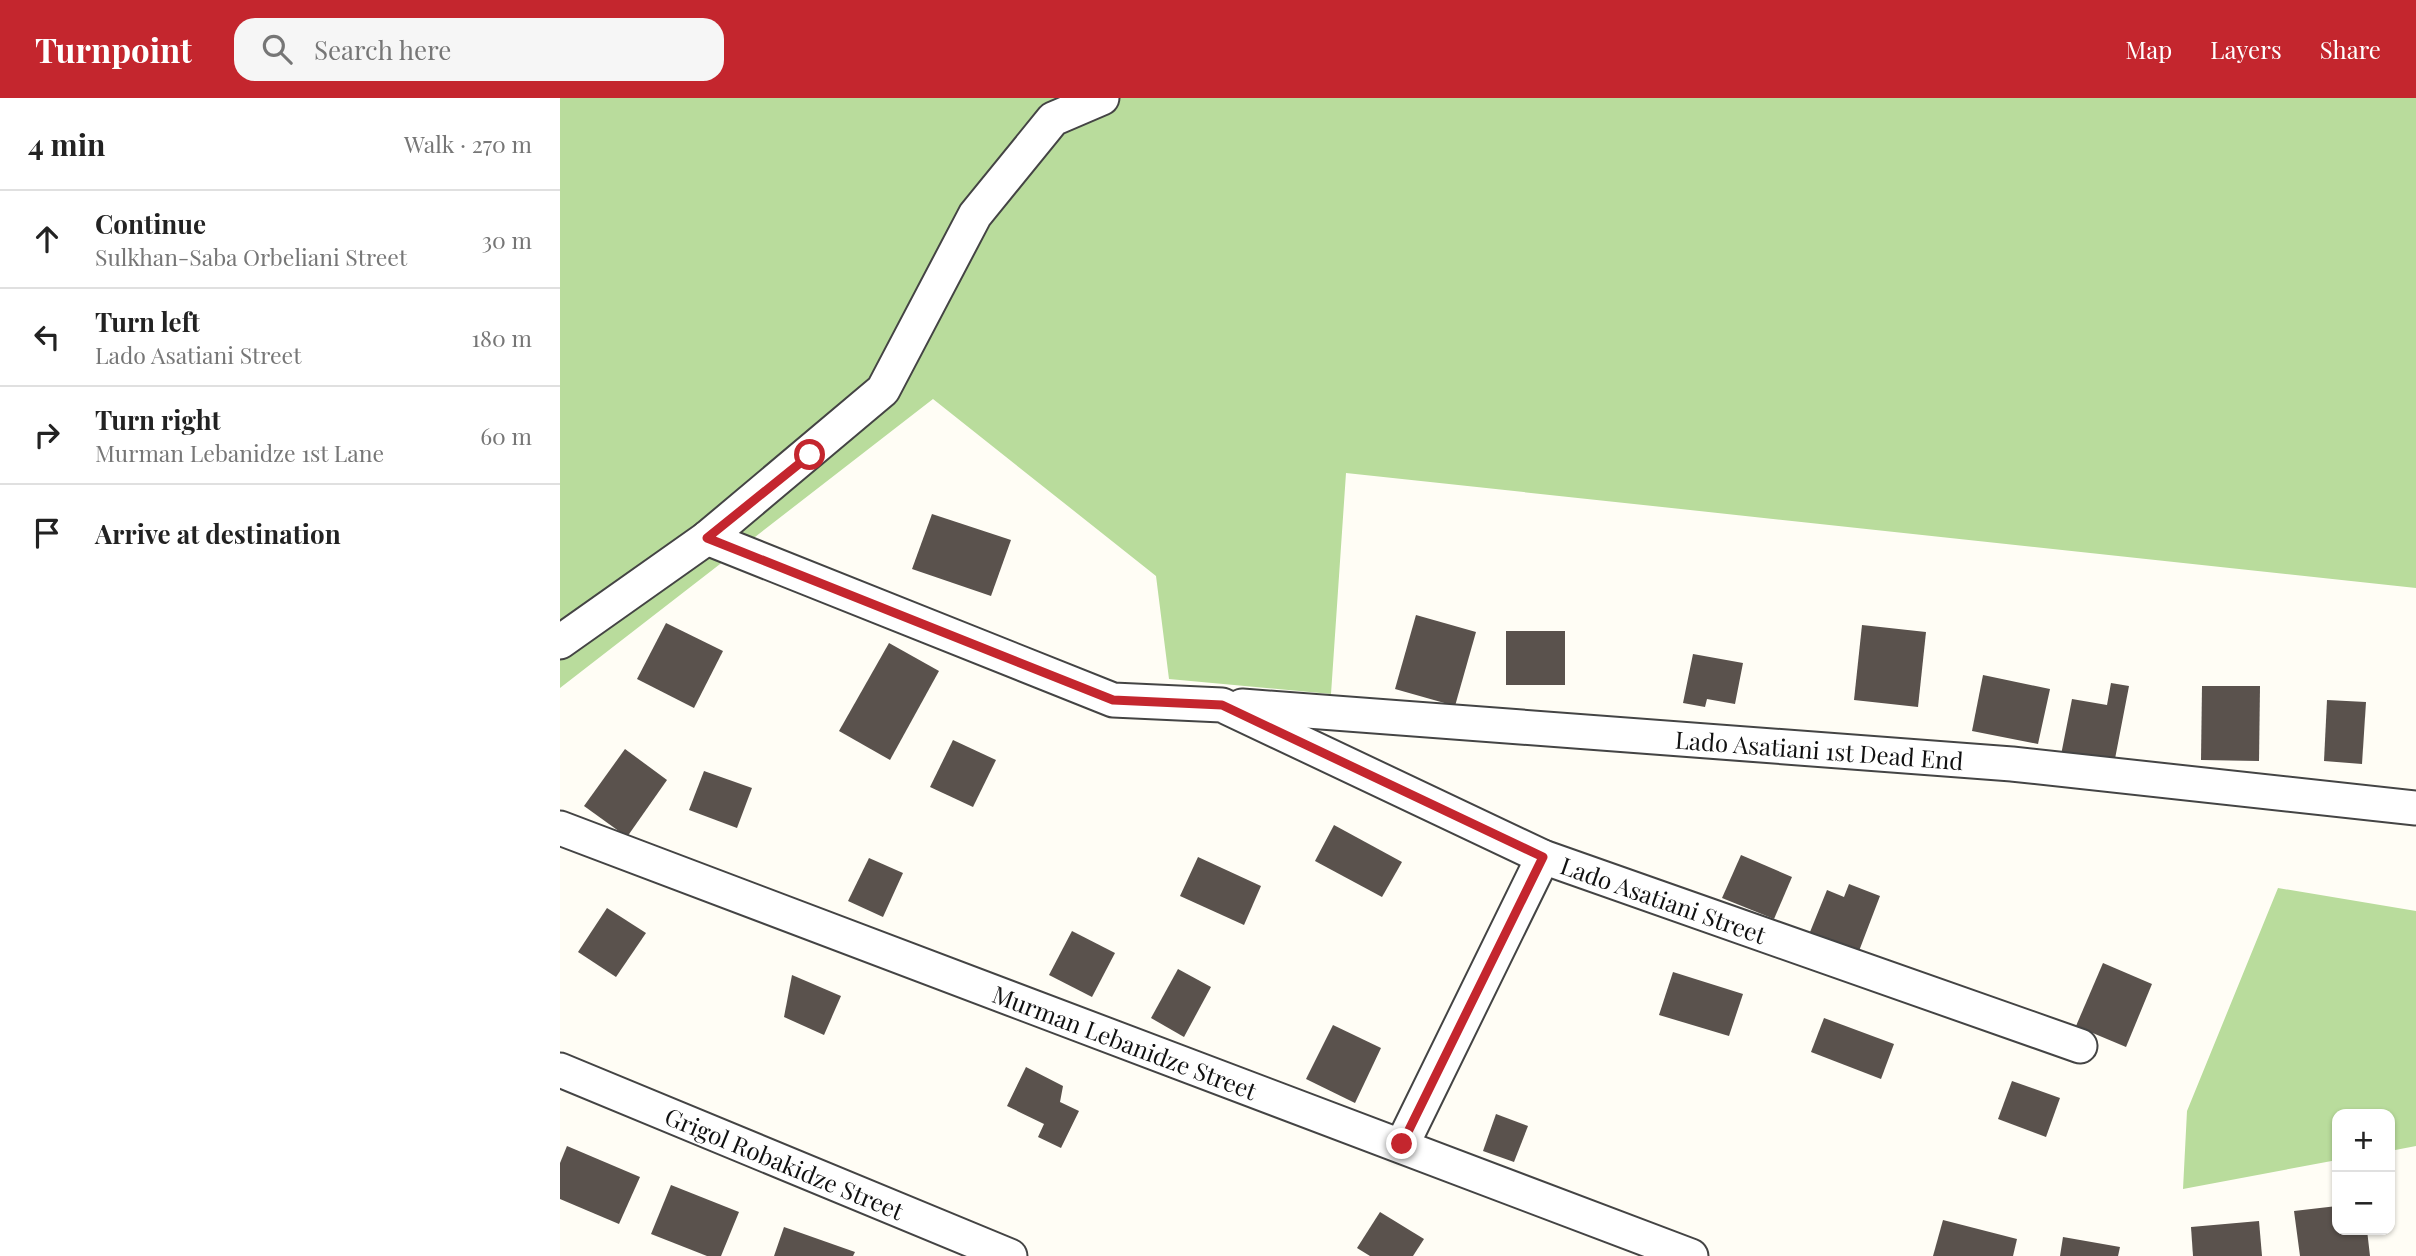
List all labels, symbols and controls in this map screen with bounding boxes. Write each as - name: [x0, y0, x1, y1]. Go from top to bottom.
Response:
- search box: [234, 18, 724, 81]
- text: Turnpoint: [35, 27, 192, 71]
- icon: search: [258, 30, 296, 68]
- text: Search here: [314, 32, 451, 67]
- text: Map: [2126, 33, 2172, 65]
- text: Layers: [2210, 33, 2282, 65]
- text: Share: [2320, 33, 2381, 65]
- text: 4 min: [28, 124, 106, 164]
- text: Walk · 270 m: [404, 128, 532, 159]
- text: Continue: [95, 206, 206, 241]
- icon: ahead: [28, 220, 66, 258]
- text: 30 m: [482, 224, 532, 255]
- text: Sulkhan-Saba Orbeliani Street: [95, 241, 407, 272]
- text: Turn left: [95, 304, 200, 339]
- icon: left: [28, 318, 66, 356]
- text: 180 m: [472, 322, 532, 353]
- text: Lado Asatiani Street: [95, 339, 301, 370]
- text: Turn right: [95, 402, 221, 437]
- icon: right: [28, 416, 66, 454]
- text: 60 m: [480, 420, 532, 451]
- text: Murman Lebanidze 1st Lane: [95, 437, 384, 468]
- route start: [794, 439, 825, 470]
- icon: arrive: [28, 514, 66, 552]
- text: Arrive at destination: [95, 516, 341, 551]
- street label: Lado Asatiani 1st Dead End: [1674, 723, 1965, 776]
- street label: Lado Asatiani Street: [1556, 848, 1771, 950]
- street label: Murman Lebanidze Street: [988, 977, 1262, 1106]
- street label: Grigol Robakidze Street: [660, 1099, 909, 1227]
- map controls: [2332, 1109, 2395, 1235]
- button: +: [2332, 1109, 2395, 1172]
- route end: [1386, 1128, 1417, 1159]
- button: −: [2332, 1172, 2395, 1235]

